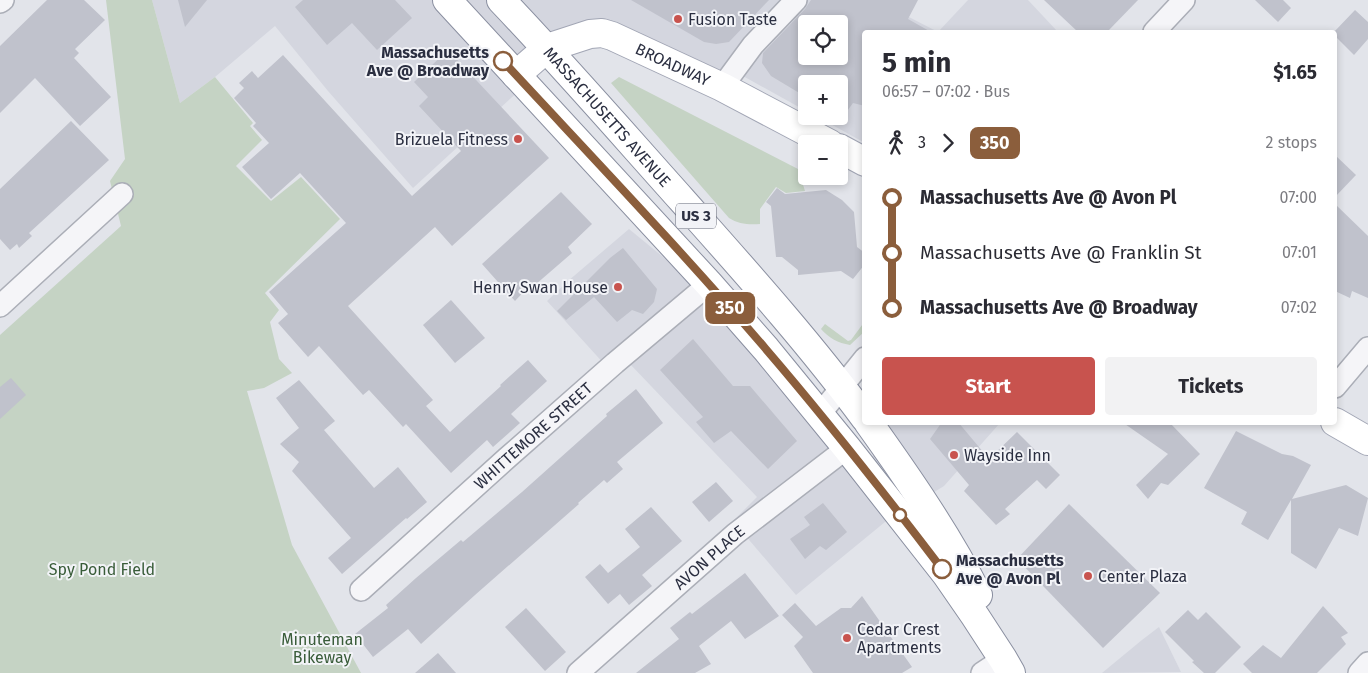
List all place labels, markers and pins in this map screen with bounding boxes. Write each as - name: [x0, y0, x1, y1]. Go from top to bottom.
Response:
- place label: Fusion Taste: [688, 10, 777, 29]
- marker: Fusion Taste: [672, 13, 684, 25]
- place label: Massachusetts Ave @ Broadway: [366, 43, 490, 80]
- marker: Massachusetts Ave @ Broadway: [493, 51, 513, 71]
- place label: Brizuela Fitness: [395, 130, 508, 149]
- marker: Brizuela Fitness: [512, 133, 524, 145]
- place label: Henry Swan House: [473, 278, 608, 297]
- marker: Henry Swan House: [612, 281, 624, 293]
- place label: Wayside Inn: [964, 446, 1051, 465]
- marker: Wayside Inn: [948, 449, 960, 461]
- unlabelled marker: [893, 508, 907, 522]
- place label: Massachusetts Ave @ Avon Pl: [955, 551, 1064, 588]
- marker: Massachusetts Ave @ Avon Pl: [932, 559, 952, 579]
- place label: Center Plaza: [1098, 567, 1187, 586]
- marker: Center Plaza: [1082, 570, 1094, 582]
- place label: Cedar Crest Apartments: [857, 620, 941, 657]
- marker: Cedar Crest Apartments: [841, 632, 853, 644]

